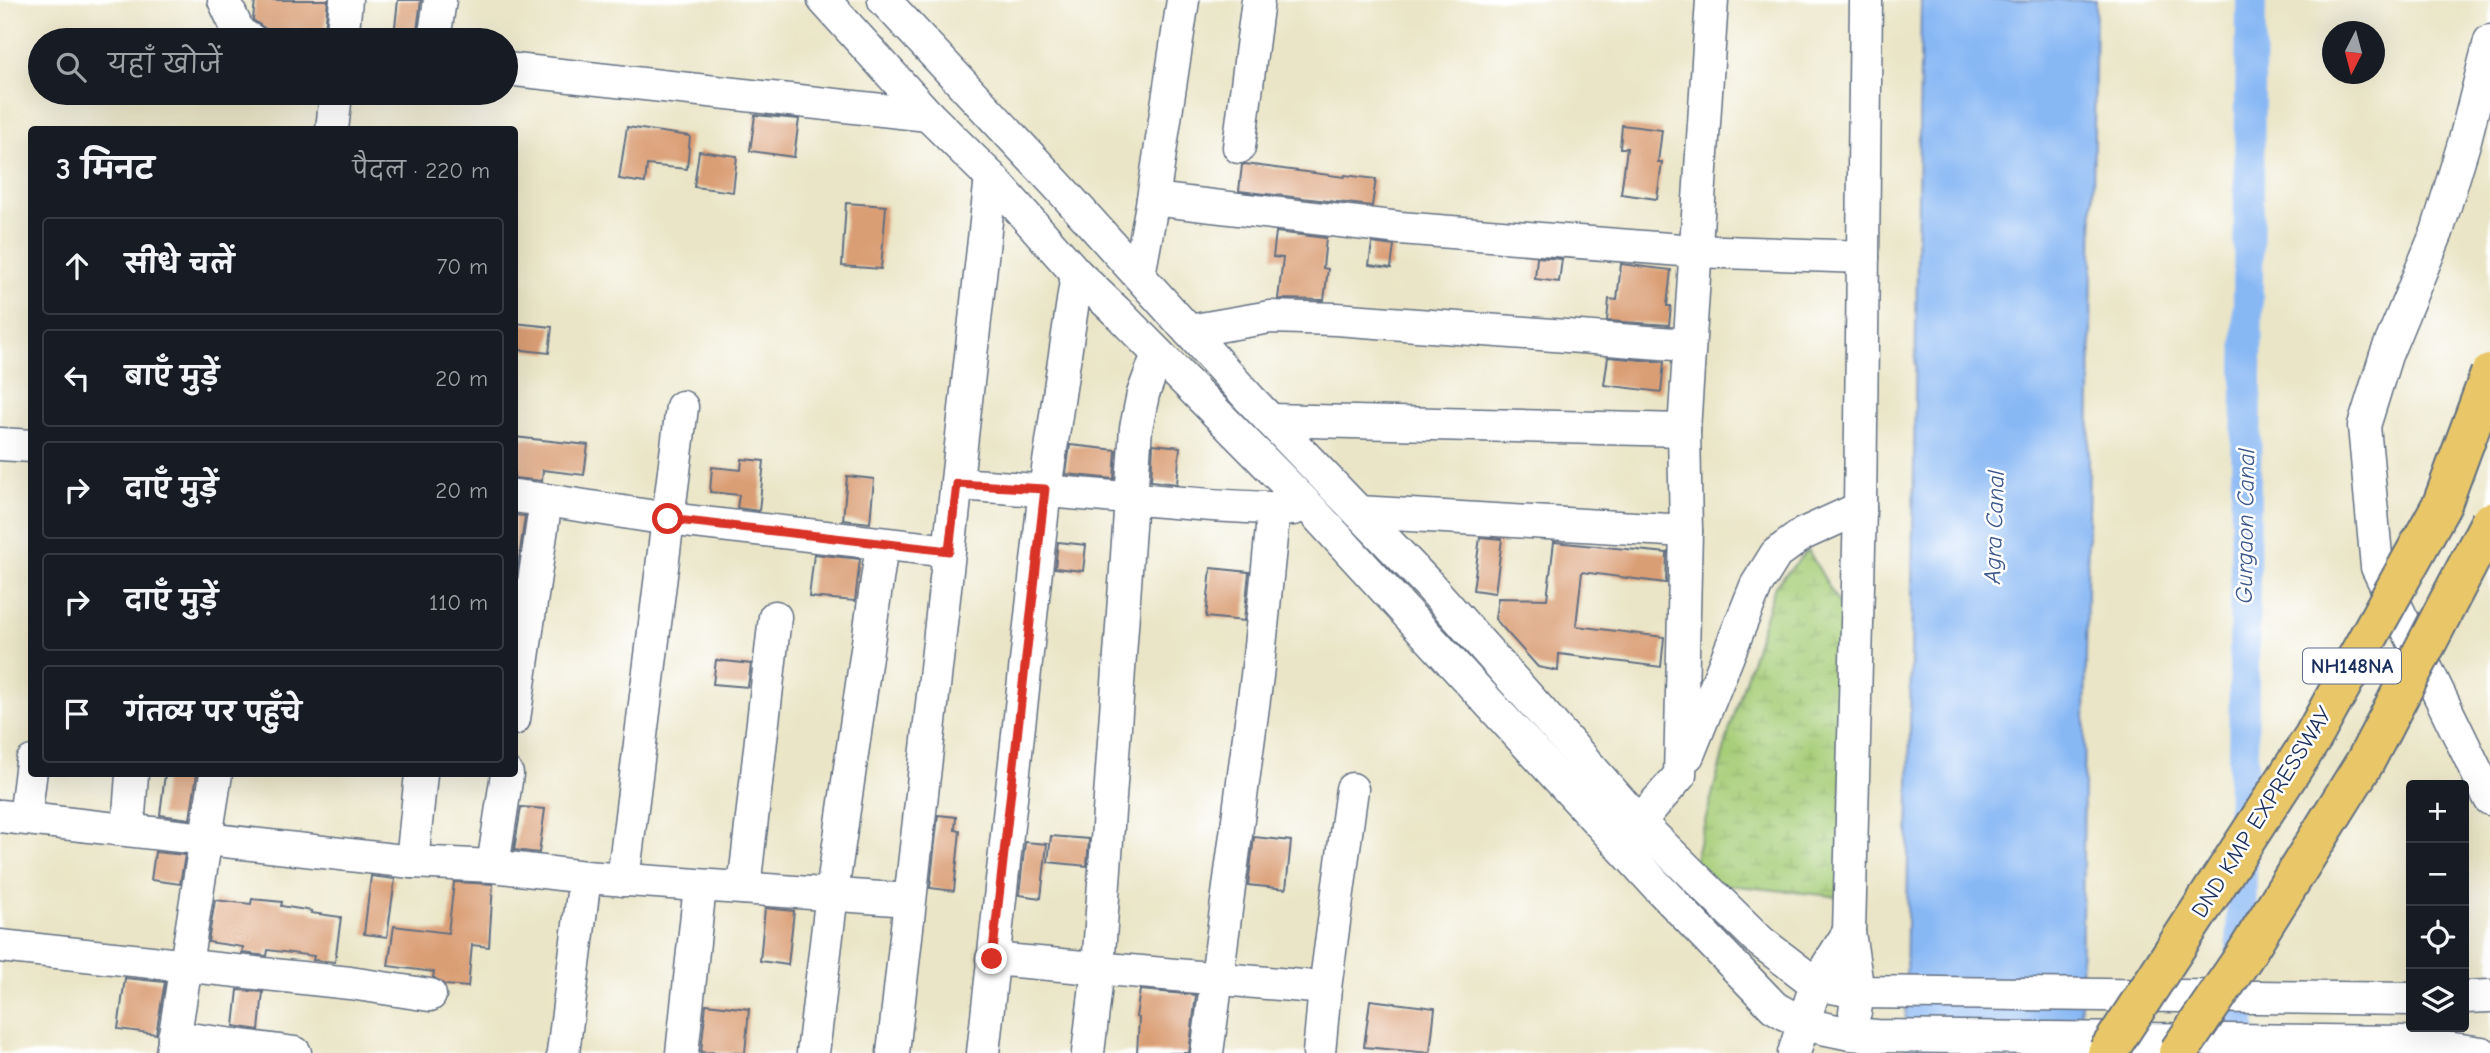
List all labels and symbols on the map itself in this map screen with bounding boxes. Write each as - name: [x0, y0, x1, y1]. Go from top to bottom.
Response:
- north arrow: [2322, 21, 2385, 84]
- water label: Gurgaon Canal: [2230, 447, 2260, 604]
- water label: Agra Canal: [1978, 469, 2010, 585]
- route start: [652, 503, 683, 534]
- road number: NH148NA: [2303, 648, 2401, 684]
- street label: DND KMP EXPRESSWAY: [2186, 701, 2338, 923]
- route end: [976, 943, 1007, 974]

